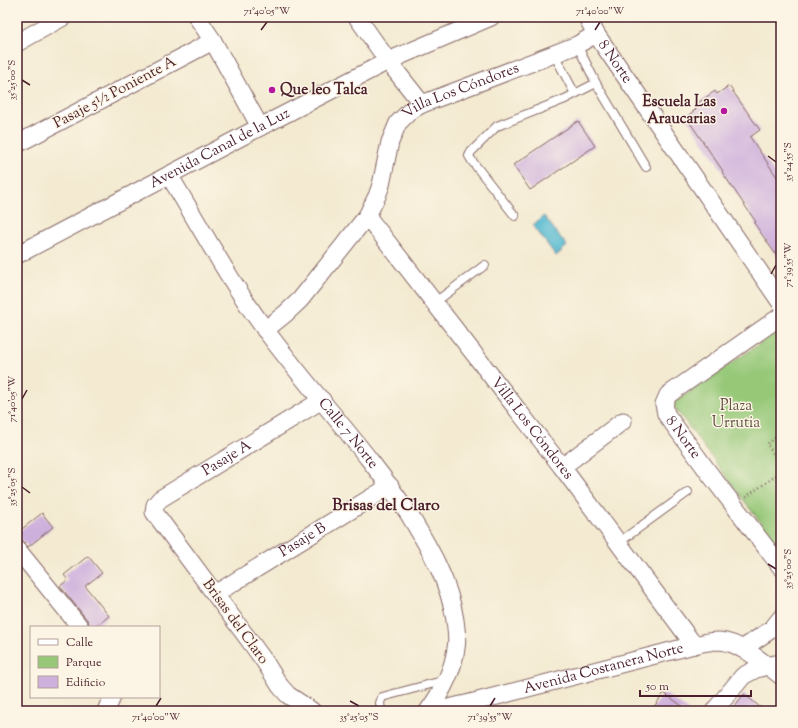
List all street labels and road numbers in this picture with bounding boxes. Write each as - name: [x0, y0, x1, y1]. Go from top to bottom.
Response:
- street label: 8 Norte: [593, 36, 638, 88]
- street label: Pasaje 5½ Poniente A: [50, 52, 180, 134]
- street label: Villa Los Cóndores: [397, 58, 522, 124]
- street label: Avenida Canal de la Luz: [146, 103, 294, 194]
- street label: Villa Los Cóndores: [486, 373, 578, 484]
- street label: Calle 7 Norte: [313, 393, 383, 473]
- street label: 8 Norte: [660, 412, 706, 463]
- street label: Pasaje A: [198, 435, 256, 481]
- street label: Pasaje B: [275, 517, 331, 562]
- street label: Brisas del Claro: [197, 575, 273, 669]
- street label: Avenida Costanera Norte: [521, 638, 686, 699]

